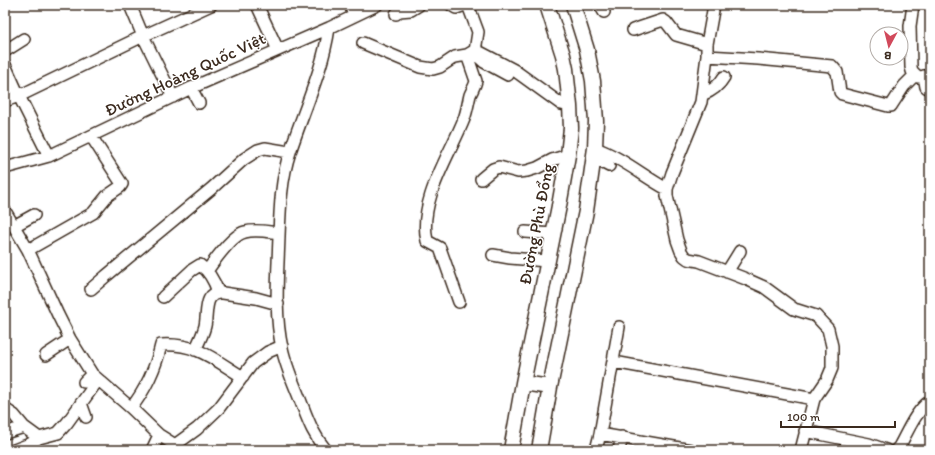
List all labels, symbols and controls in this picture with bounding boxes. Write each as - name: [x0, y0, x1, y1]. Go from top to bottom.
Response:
- north arrow: [869, 26, 909, 66]
- street label: Đường Hoàng Quốc Việt: [102, 28, 268, 120]
- text: B: [884, 49, 892, 62]
- street label: Đường Phù Đổng: [514, 161, 558, 286]
- scale bar: [781, 403, 895, 429]
- text: 100 m: [787, 410, 820, 424]

